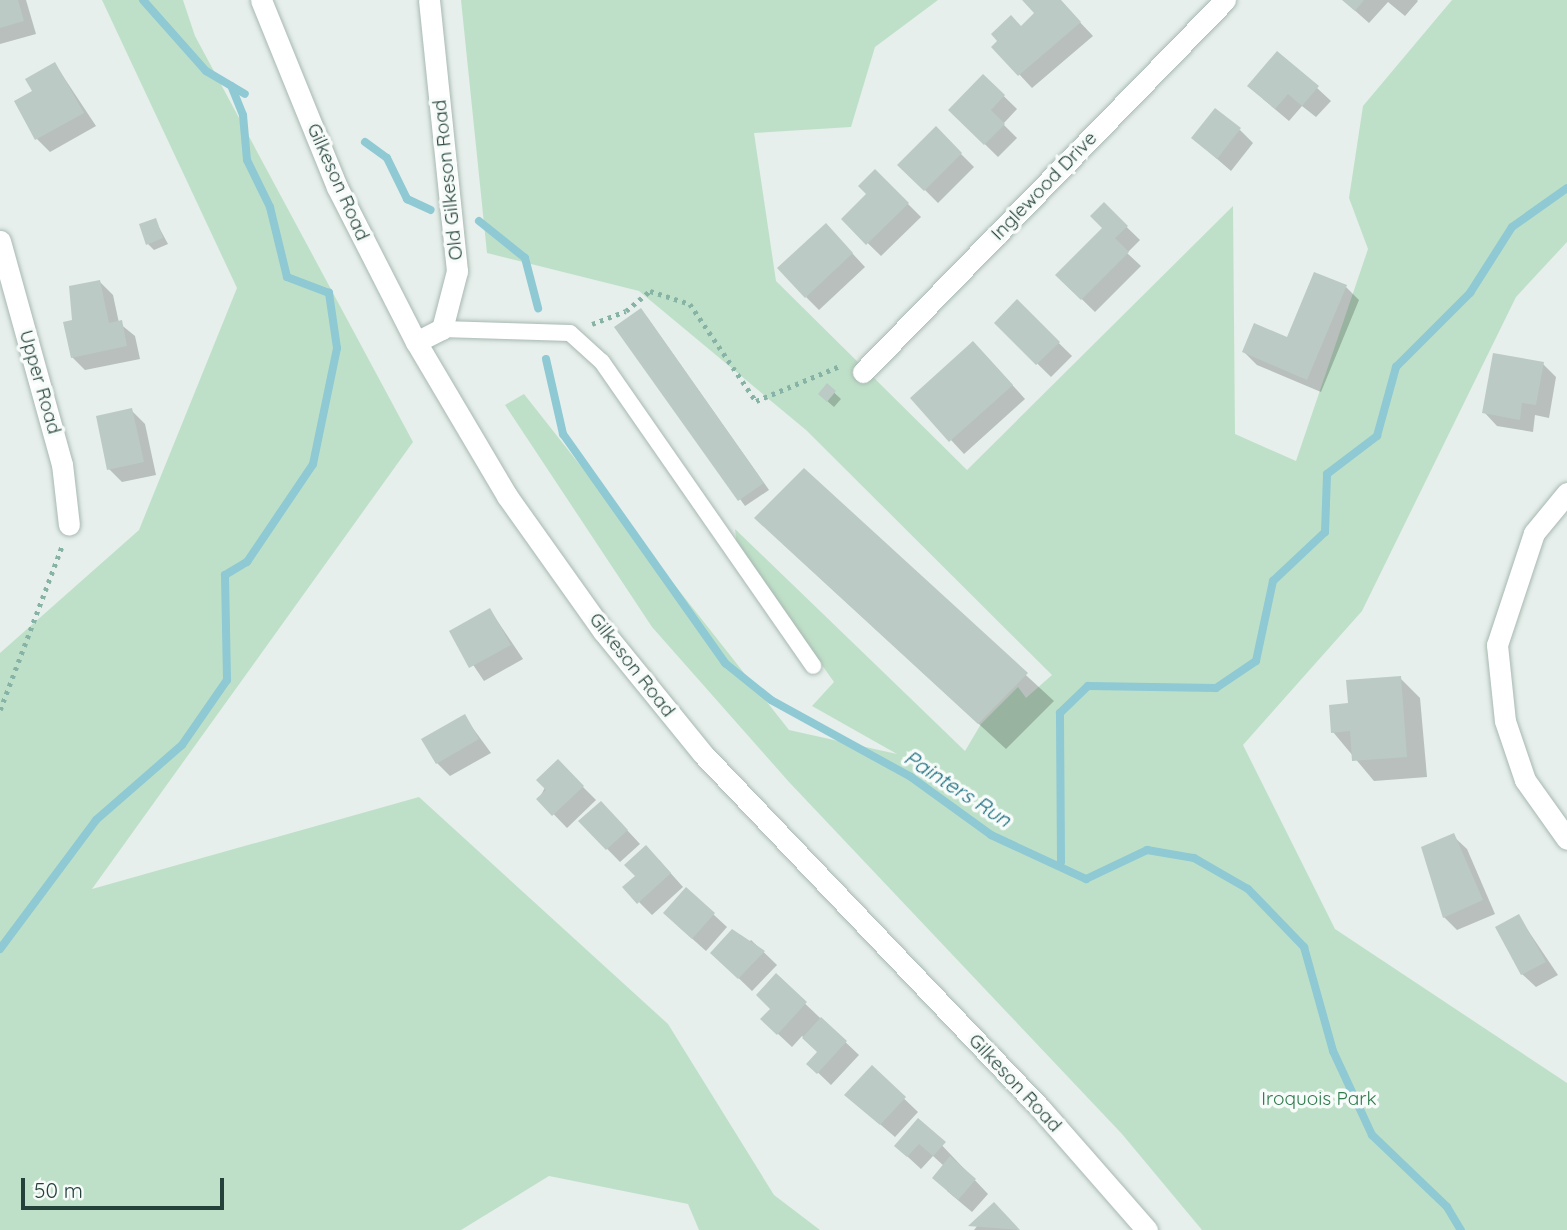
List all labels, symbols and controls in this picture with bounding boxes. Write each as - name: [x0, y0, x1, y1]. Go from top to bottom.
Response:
- street label: Old Gilkeson Road: [428, 99, 468, 261]
- street label: Gilkeson Road: [302, 120, 374, 244]
- street label: Inglewood Drive: [986, 127, 1102, 245]
- street label: Upper Road: [14, 327, 66, 437]
- street label: Gilkeson Road: [584, 608, 680, 722]
- water label: Painters Run: [900, 744, 1016, 832]
- street label: Gilkeson Road: [964, 1029, 1066, 1137]
- park label: Iroquois Park: [1261, 1088, 1377, 1110]
- scale bar: [24, 1164, 228, 1208]
- text: 50 m: [34, 1177, 83, 1203]

